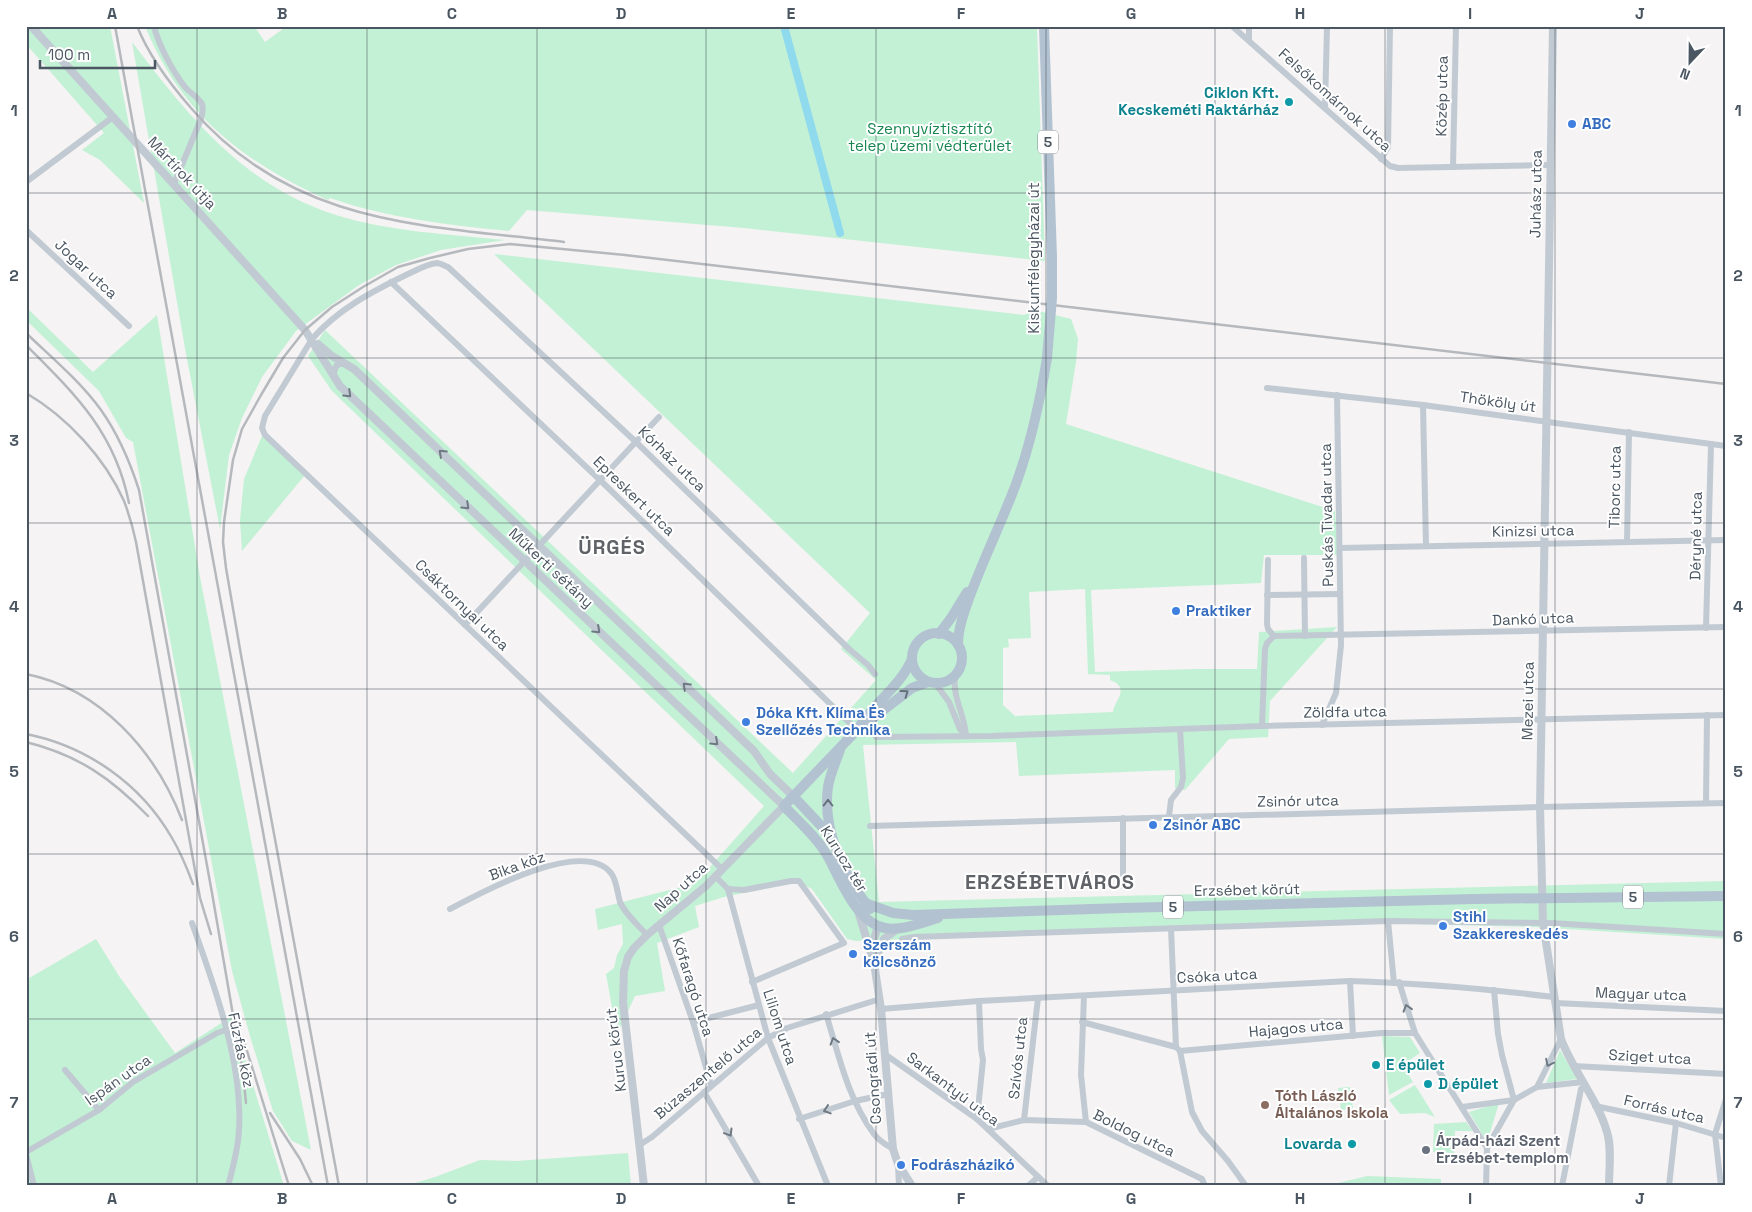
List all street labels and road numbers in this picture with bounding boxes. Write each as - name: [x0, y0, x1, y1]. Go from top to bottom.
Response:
- street label: Felsőkomárnok utca: [1275, 44, 1396, 156]
- street label: Közép utca: [1431, 55, 1452, 137]
- road number: 5: [1038, 130, 1058, 154]
- street label: Mártírok útja: [144, 132, 221, 213]
- street label: Juhász utca: [1525, 149, 1546, 238]
- street label: Kiskunfélegyházai út: [1024, 182, 1043, 334]
- street label: Jogar utca: [51, 235, 122, 303]
- street label: Thököly út: [1459, 387, 1538, 416]
- street label: Kórház utca: [635, 422, 710, 496]
- street label: Puskás Tivadar utca: [1316, 443, 1337, 587]
- street label: Tiborc utca: [1604, 445, 1625, 529]
- street label: Epreskert utca: [589, 452, 680, 540]
- street label: Déryné utca: [1685, 491, 1706, 581]
- street label: Kinizsi utca: [1492, 520, 1575, 541]
- street label: Műkerti sétány: [505, 524, 598, 612]
- street label: Csáktornyai utca: [411, 555, 514, 655]
- street label: Dankó utca: [1492, 608, 1575, 629]
- street label: Mezei utca: [1517, 661, 1538, 741]
- street label: Zöldfa utca: [1303, 701, 1387, 722]
- street label: Zsinór utca: [1257, 790, 1339, 811]
- street label: Kurucz tér: [817, 822, 872, 896]
- street label: Bika köz: [486, 847, 548, 884]
- street label: Nap utca: [650, 857, 712, 916]
- street label: Erzsébet körút: [1194, 879, 1300, 900]
- road number: 5: [1623, 886, 1643, 909]
- road number: 5: [1163, 896, 1183, 919]
- street label: Kőfaragó utca: [669, 935, 719, 1039]
- street label: Csóka utca: [1176, 964, 1258, 987]
- street label: Magyar utca: [1595, 982, 1688, 1005]
- street label: Liliom utca: [759, 987, 802, 1068]
- street label: Kuruc körút: [601, 1007, 630, 1093]
- street label: Fűzfás köz: [224, 1011, 259, 1089]
- street label: Hajagos utca: [1248, 1014, 1344, 1041]
- street label: Szívós utca: [1004, 1015, 1031, 1100]
- street label: Búzaszentelő utca: [650, 1022, 766, 1123]
- street label: Csongrádi út: [860, 1031, 885, 1125]
- street label: Sziget utca: [1608, 1045, 1692, 1068]
- street label: Sarkantyú utca: [903, 1047, 1004, 1130]
- street label: Ispán utca: [81, 1050, 155, 1109]
- street label: Forrás utca: [1622, 1090, 1707, 1127]
- street label: Boldog utca: [1090, 1105, 1179, 1161]

